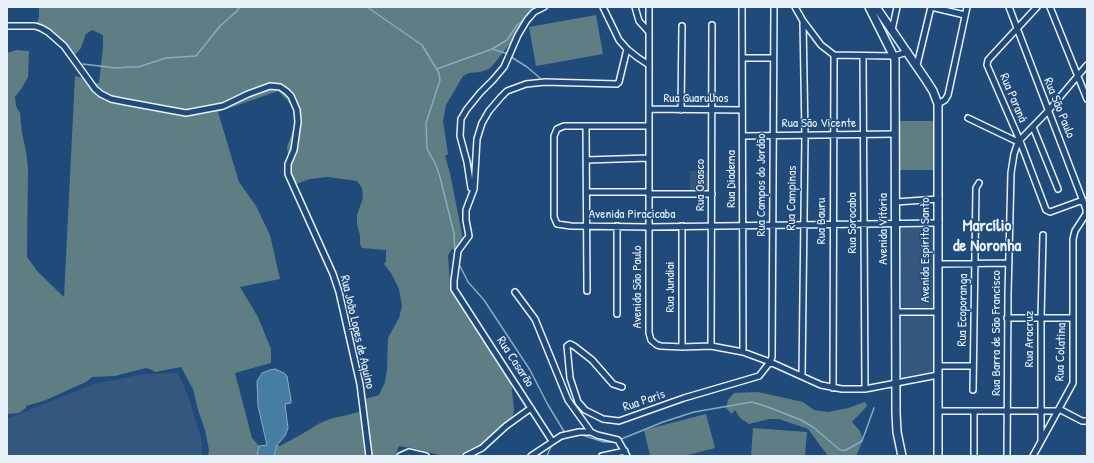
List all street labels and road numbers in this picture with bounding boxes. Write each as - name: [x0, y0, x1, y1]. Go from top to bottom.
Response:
- street label: Rua Paraná: [996, 71, 1030, 125]
- street label: Rua São Paulo: [1040, 76, 1078, 140]
- street label: Rua Guarulhos: [663, 91, 729, 107]
- street label: Rua São Vicente: [782, 116, 856, 132]
- street label: Rua Campos do Jordão: [754, 134, 770, 236]
- street label: Rua Diadema: [724, 150, 740, 208]
- street label: Rua Osasco: [693, 159, 709, 211]
- street label: Rua Campinas: [784, 166, 800, 230]
- street label: Rua Sorocaba: [845, 192, 861, 254]
- street label: Avenida Vitória: [876, 193, 892, 265]
- street label: Avenida Espírito Santo: [918, 197, 934, 303]
- street label: Rua Bauru: [814, 198, 830, 244]
- street label: Avenida Piracicaba: [589, 207, 675, 223]
- street label: Avenida São Paulo: [630, 245, 646, 329]
- street label: Rua Jundiai: [663, 261, 679, 313]
- street label: Rua Barra de São Francisco: [989, 270, 1005, 396]
- street label: Rua Ecoporanga: [955, 273, 971, 347]
- street label: Rua João Lopes de Aquino: [336, 274, 378, 390]
- street label: Rua Aracruz: [1022, 311, 1038, 367]
- street label: Rua Colatina: [1052, 323, 1070, 381]
- street label: Rua Casarão: [493, 334, 537, 390]
- street label: Rua Paris: [621, 387, 667, 415]

